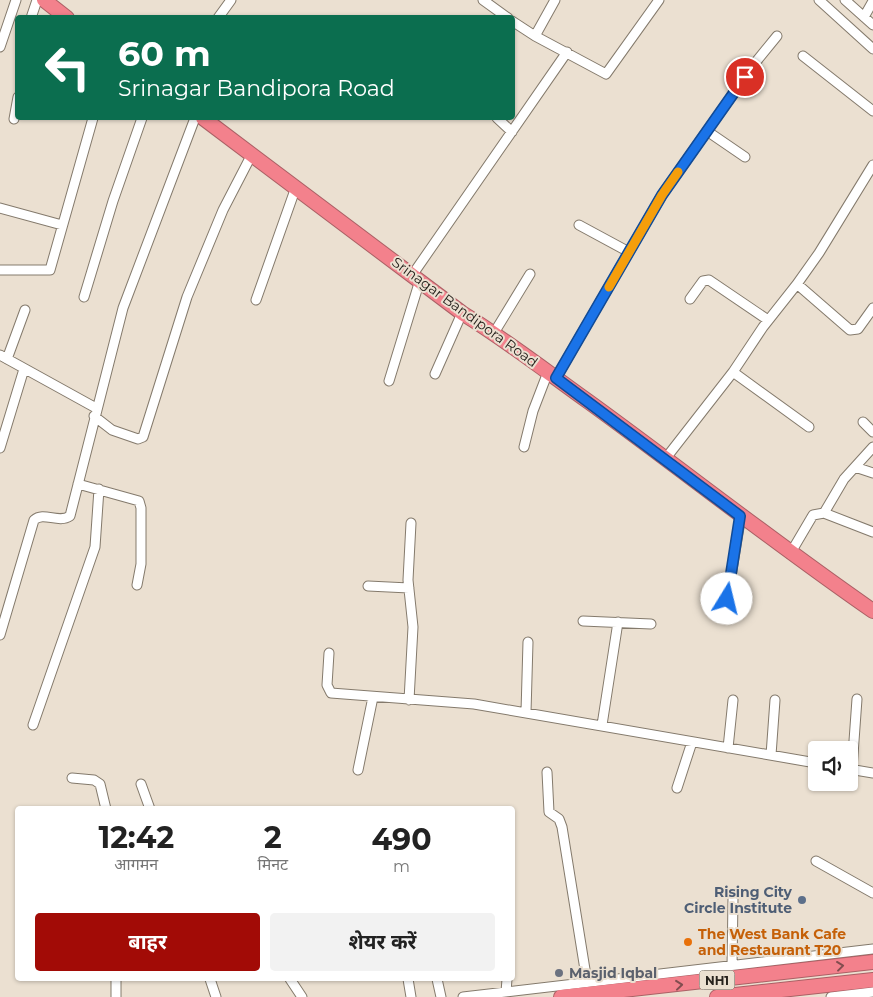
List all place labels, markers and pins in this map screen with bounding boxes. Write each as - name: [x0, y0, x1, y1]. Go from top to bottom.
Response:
- pin: [724, 56, 766, 98]
- place label: Rising City Circle Institute: [684, 883, 793, 917]
- marker: Rising City Circle Institute: [796, 894, 808, 906]
- place label: The West Bank Cafe and Restaurant T20: [698, 925, 846, 959]
- marker: The West Bank Cafe and Restaurant T20: [682, 936, 694, 948]
- place label: Masjid Iqbal: [569, 964, 657, 982]
- marker: Masjid Iqbal: [553, 967, 565, 979]

